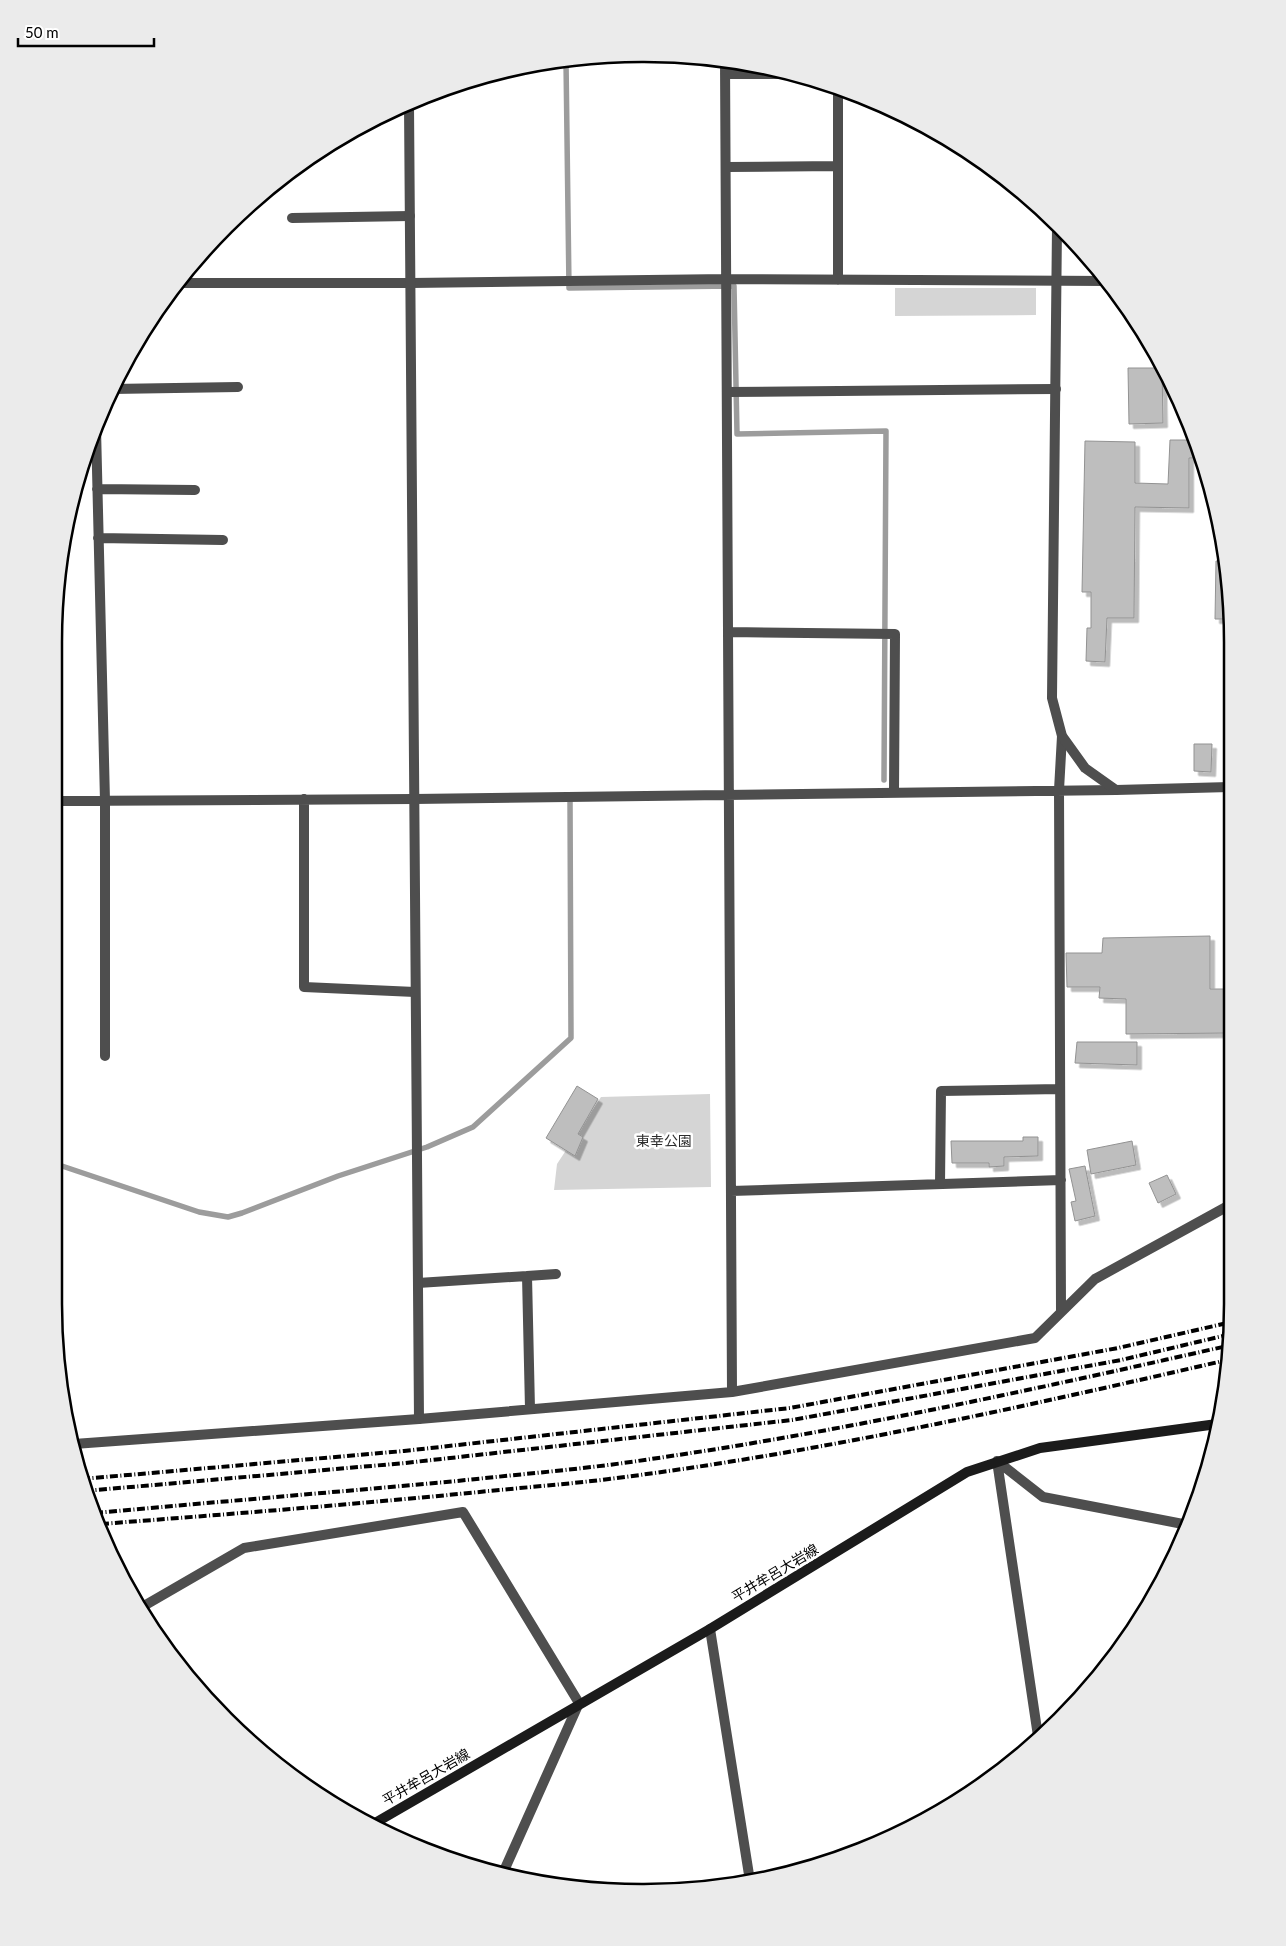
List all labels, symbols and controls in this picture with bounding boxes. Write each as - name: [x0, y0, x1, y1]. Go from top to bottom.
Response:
- scale bar: [18, 15, 154, 47]
- text: 50 m: [25, 23, 59, 41]
- park label: 東幸公園: [636, 1132, 692, 1149]
- street label: 平井牟呂大岩線: [728, 1540, 821, 1605]
- street label: 平井牟呂大岩線: [379, 1745, 472, 1808]

